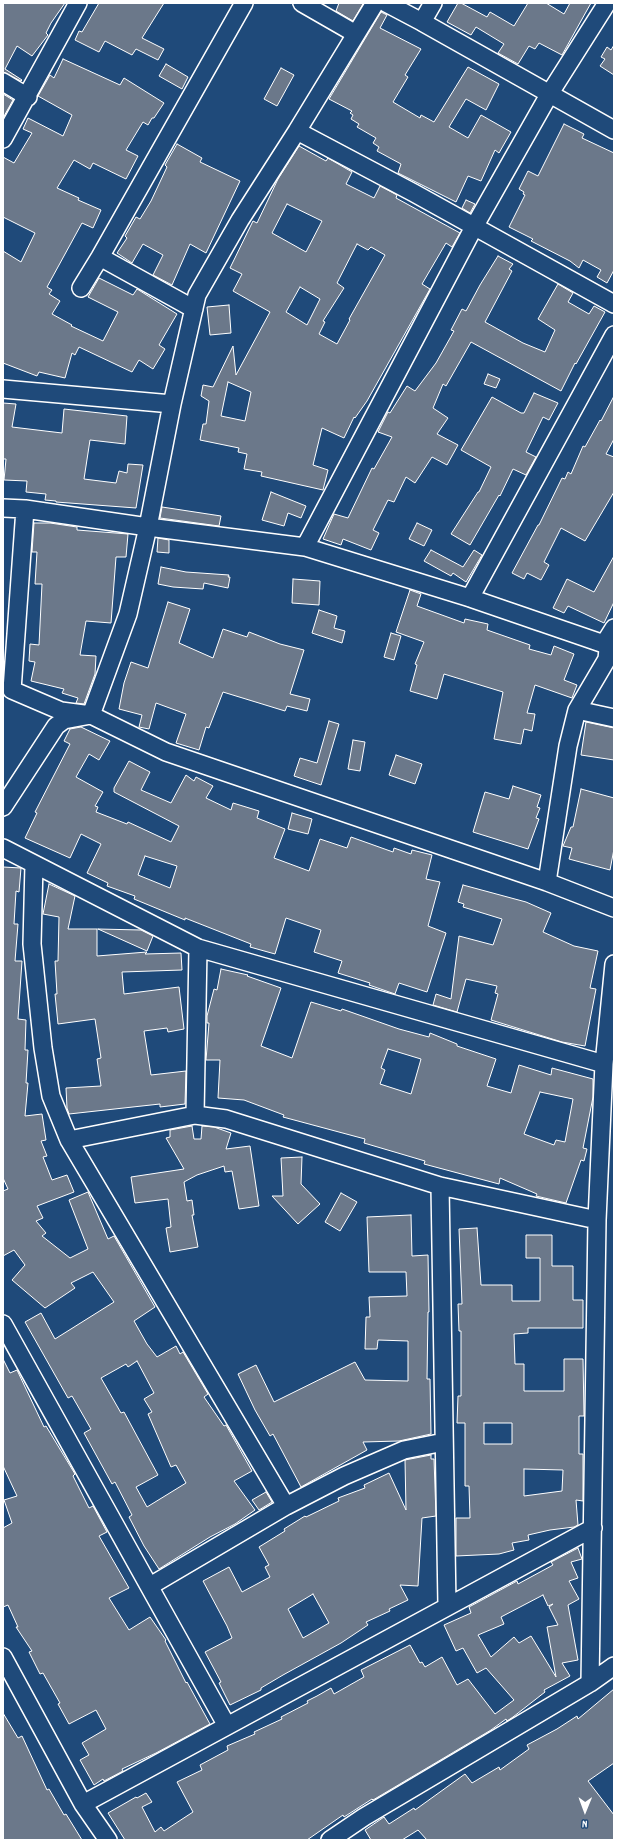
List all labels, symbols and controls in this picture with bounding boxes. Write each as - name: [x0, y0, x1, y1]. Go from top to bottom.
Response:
- north arrow: [565, 1791, 605, 1831]
- text: N: [582, 1815, 588, 1831]

